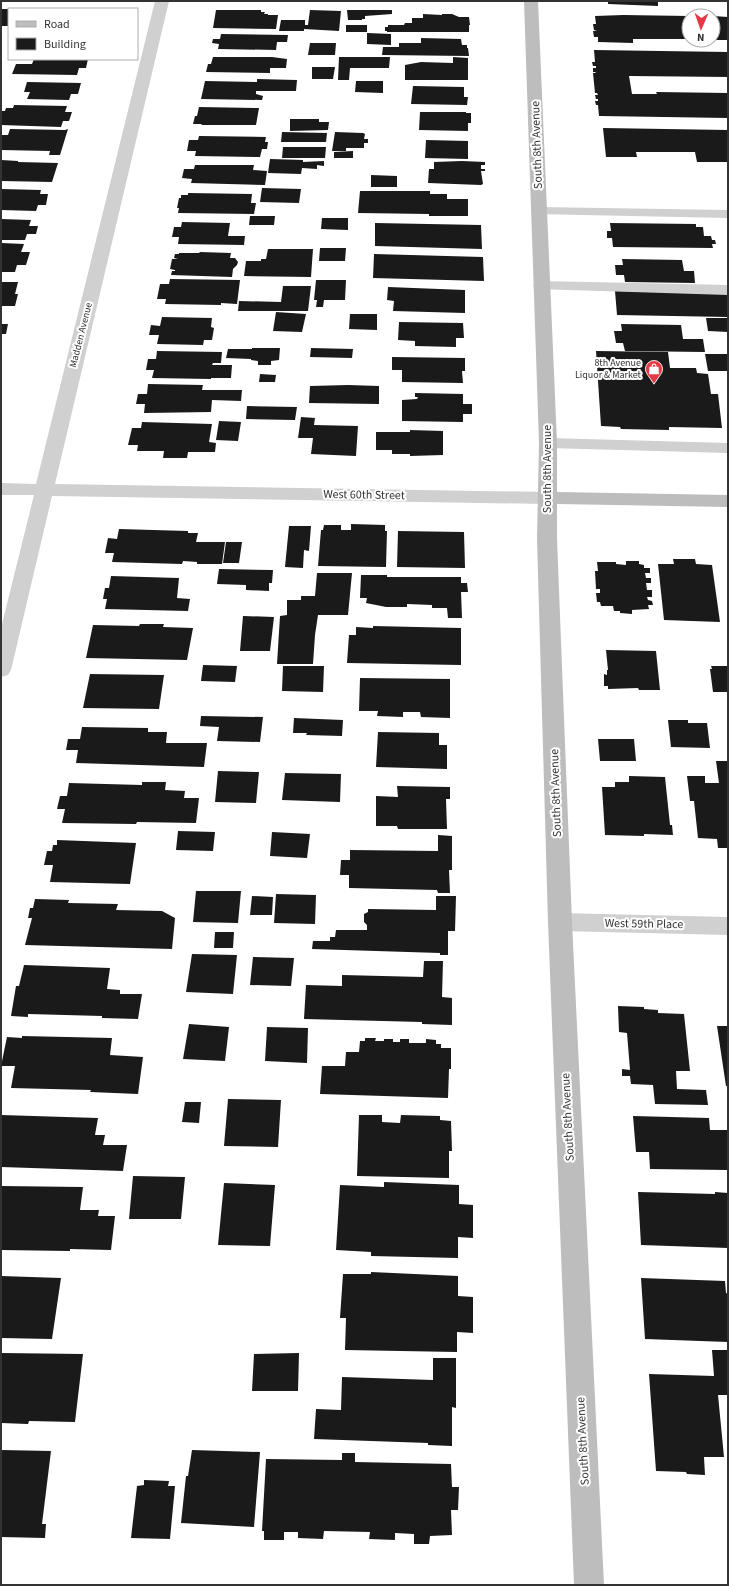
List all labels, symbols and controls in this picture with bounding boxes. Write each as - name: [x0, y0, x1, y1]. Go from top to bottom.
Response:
- legend: [8, 8, 138, 60]
- north arrow: [681, 8, 721, 48]
- text: Road: [44, 16, 70, 33]
- text: N: [697, 30, 705, 45]
- text: Building: [44, 36, 86, 53]
- street label: South 8th Avenue: [527, 101, 547, 189]
- street label: Madden Avenue: [66, 301, 96, 369]
- place label: 8th Avenue Liquor & Market: [575, 356, 642, 382]
- shop icon: 8th Avenue Liquor & Market: [644, 359, 664, 384]
- street label: South 8th Avenue: [539, 425, 556, 513]
- street label: West 60th Street: [323, 486, 405, 504]
- street label: South 8th Avenue: [546, 749, 566, 837]
- street label: West 59th Place: [605, 915, 683, 933]
- street label: South 8th Avenue: [557, 1072, 579, 1162]
- street label: South 8th Avenue: [572, 1396, 594, 1486]

